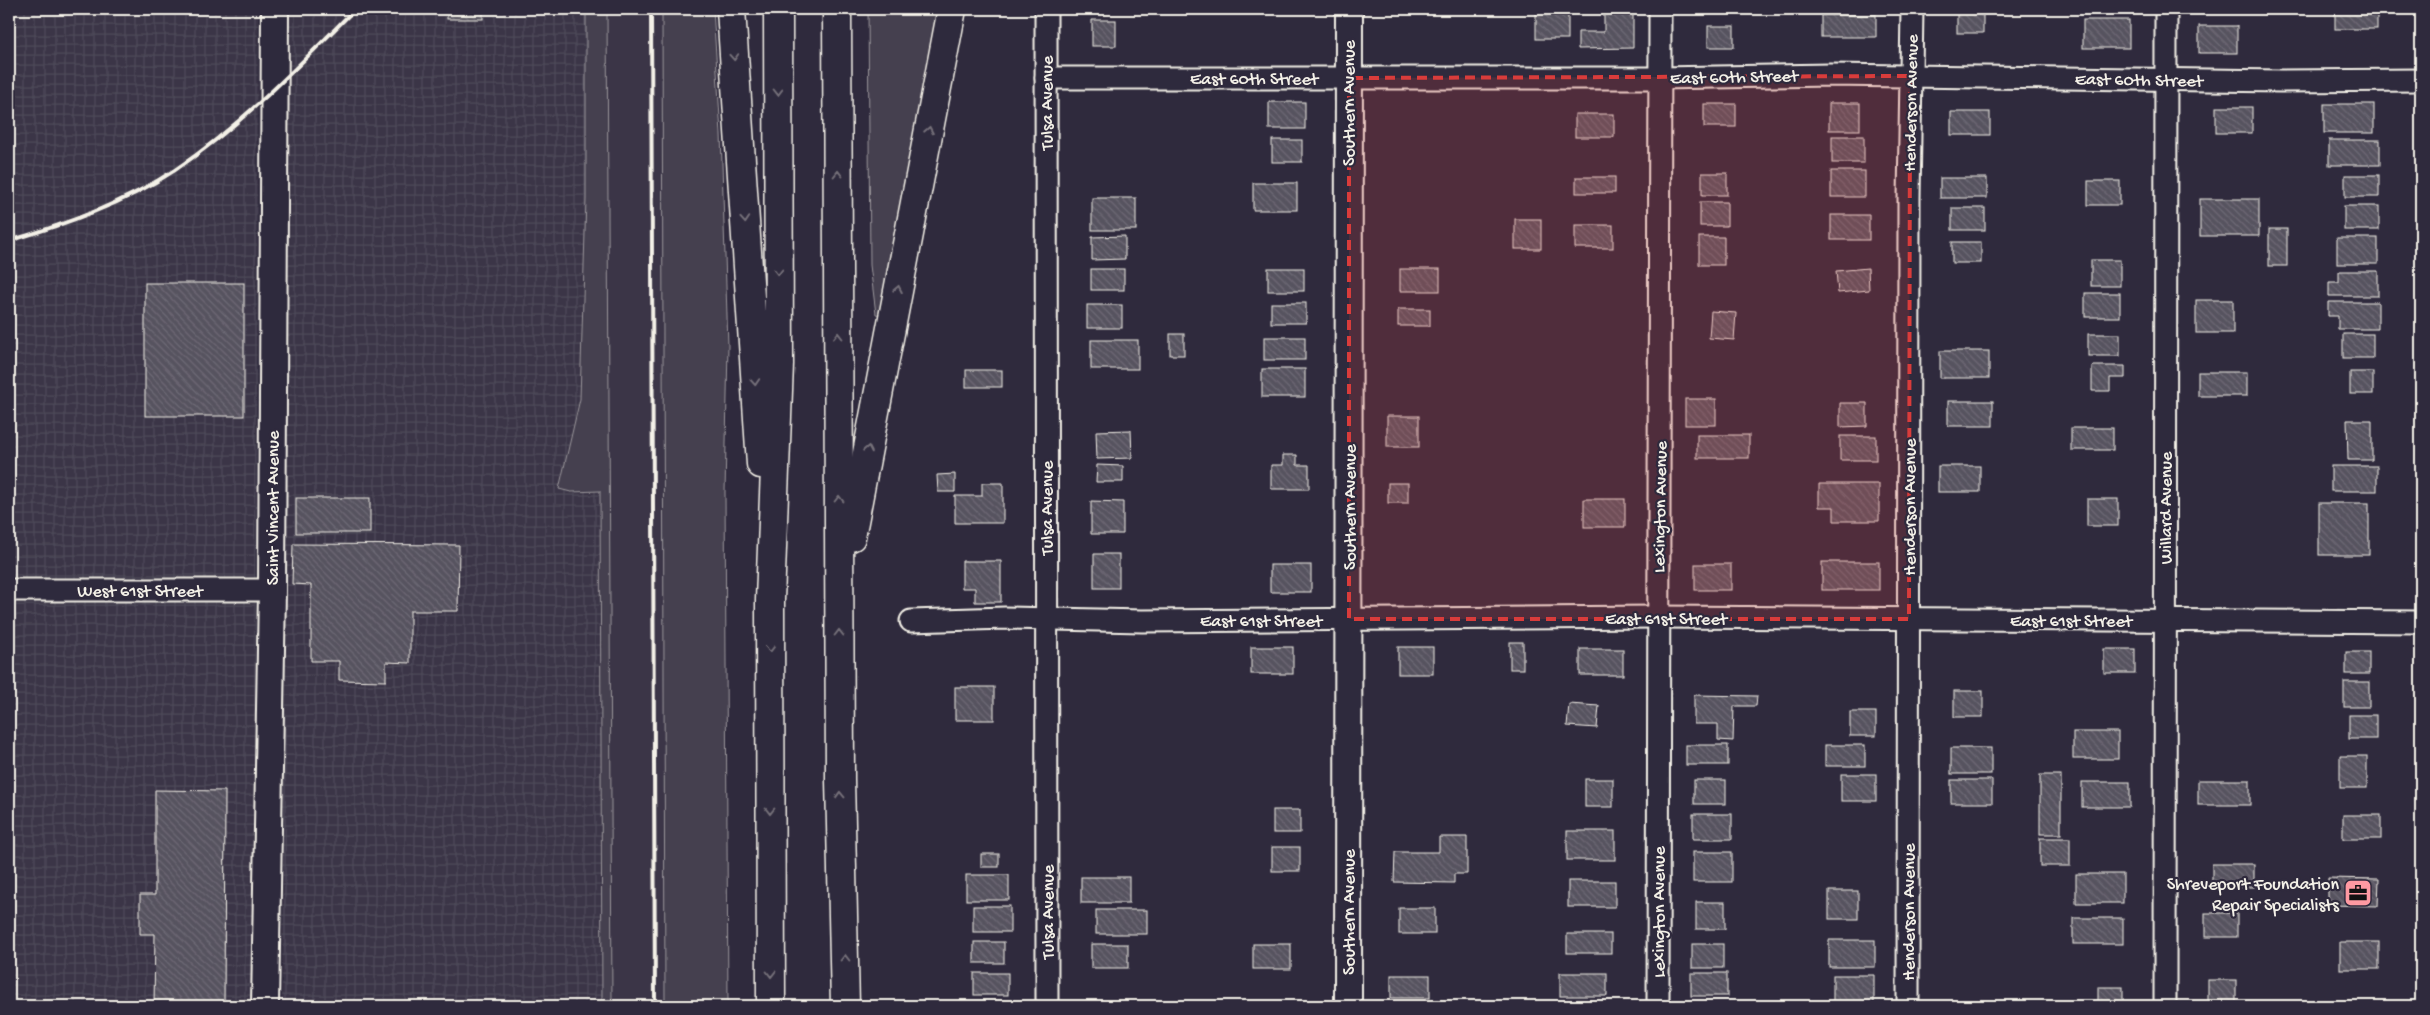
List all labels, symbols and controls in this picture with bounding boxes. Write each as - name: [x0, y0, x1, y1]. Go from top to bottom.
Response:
- street label: Henderson Avenue: [1901, 34, 1924, 172]
- street label: Southern Avenue: [1340, 39, 1361, 166]
- one-way arrow: [728, 54, 739, 62]
- street label: Tulsa Avenue: [1038, 55, 1059, 151]
- street label: East 60th Street: [1670, 67, 1800, 90]
- street label: East 60th Street: [1190, 70, 1320, 91]
- street label: East 60th Street: [2075, 70, 2205, 93]
- one-way arrow: [773, 89, 783, 97]
- one-way arrow: [923, 125, 933, 134]
- one-way arrow: [833, 170, 843, 178]
- one-way arrow: [739, 216, 750, 224]
- one-way arrow: [773, 269, 783, 277]
- one-way arrow: [892, 285, 903, 294]
- one-way arrow: [833, 332, 843, 340]
- one-way arrow: [750, 378, 761, 386]
- street label: Saint Vincent Avenue: [264, 430, 285, 585]
- street label: Henderson Avenue: [1901, 438, 1922, 576]
- street label: Lexington Avenue: [1650, 440, 1673, 573]
- street label: Southern Avenue: [1341, 443, 1362, 570]
- one-way arrow: [862, 445, 872, 453]
- street label: Willard Avenue: [2157, 451, 2178, 564]
- street label: Tulsa Avenue: [1038, 460, 1059, 556]
- one-way arrow: [834, 495, 844, 502]
- street label: West 61st Street: [77, 582, 204, 603]
- street label: East 61st Street: [1605, 610, 1729, 631]
- street label: East 61st Street: [1200, 612, 1324, 633]
- street label: East 61st Street: [2010, 612, 2134, 633]
- one-way arrow: [834, 628, 844, 636]
- one-way arrow: [765, 645, 775, 653]
- one-way arrow: [835, 791, 845, 798]
- one-way arrow: [765, 808, 775, 815]
- street label: Henderson Avenue: [1900, 843, 1921, 981]
- street label: Lexington Avenue: [1650, 845, 1671, 978]
- street label: Southern Avenue: [1340, 848, 1361, 975]
- street label: Tulsa Avenue: [1039, 864, 1060, 960]
- place label: Shreveport Foundation Repair Specialists: [2167, 875, 2340, 917]
- office icon: Shreveport Foundation Repair Specialists: [2343, 878, 2373, 908]
- one-way arrow: [840, 953, 850, 961]
- one-way arrow: [766, 970, 776, 978]

